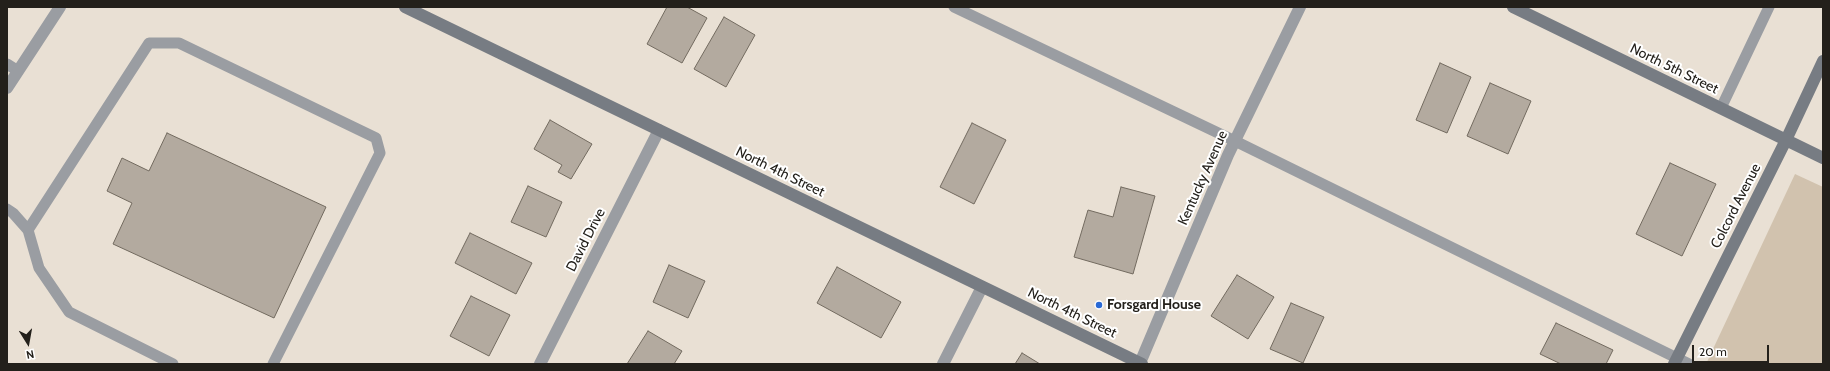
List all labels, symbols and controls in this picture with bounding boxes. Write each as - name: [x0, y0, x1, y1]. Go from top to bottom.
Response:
- street label: North 5th Street: [1627, 40, 1721, 98]
- street label: Kentucky Avenue: [1175, 128, 1231, 228]
- street label: North 4th Street: [733, 143, 827, 201]
- street label: Colcord Avenue: [1707, 161, 1765, 251]
- street label: David Drive: [563, 206, 609, 274]
- street label: North 4th Street: [1025, 284, 1119, 342]
- place label: Forsgard House: [1107, 297, 1201, 313]
- marker: Forsgard House: [1094, 300, 1104, 310]
- north arrow: [8, 323, 48, 363]
- scale bar: [1694, 337, 1771, 363]
- text: 20 m: [1699, 344, 1727, 359]
- text: N: [25, 347, 35, 362]

